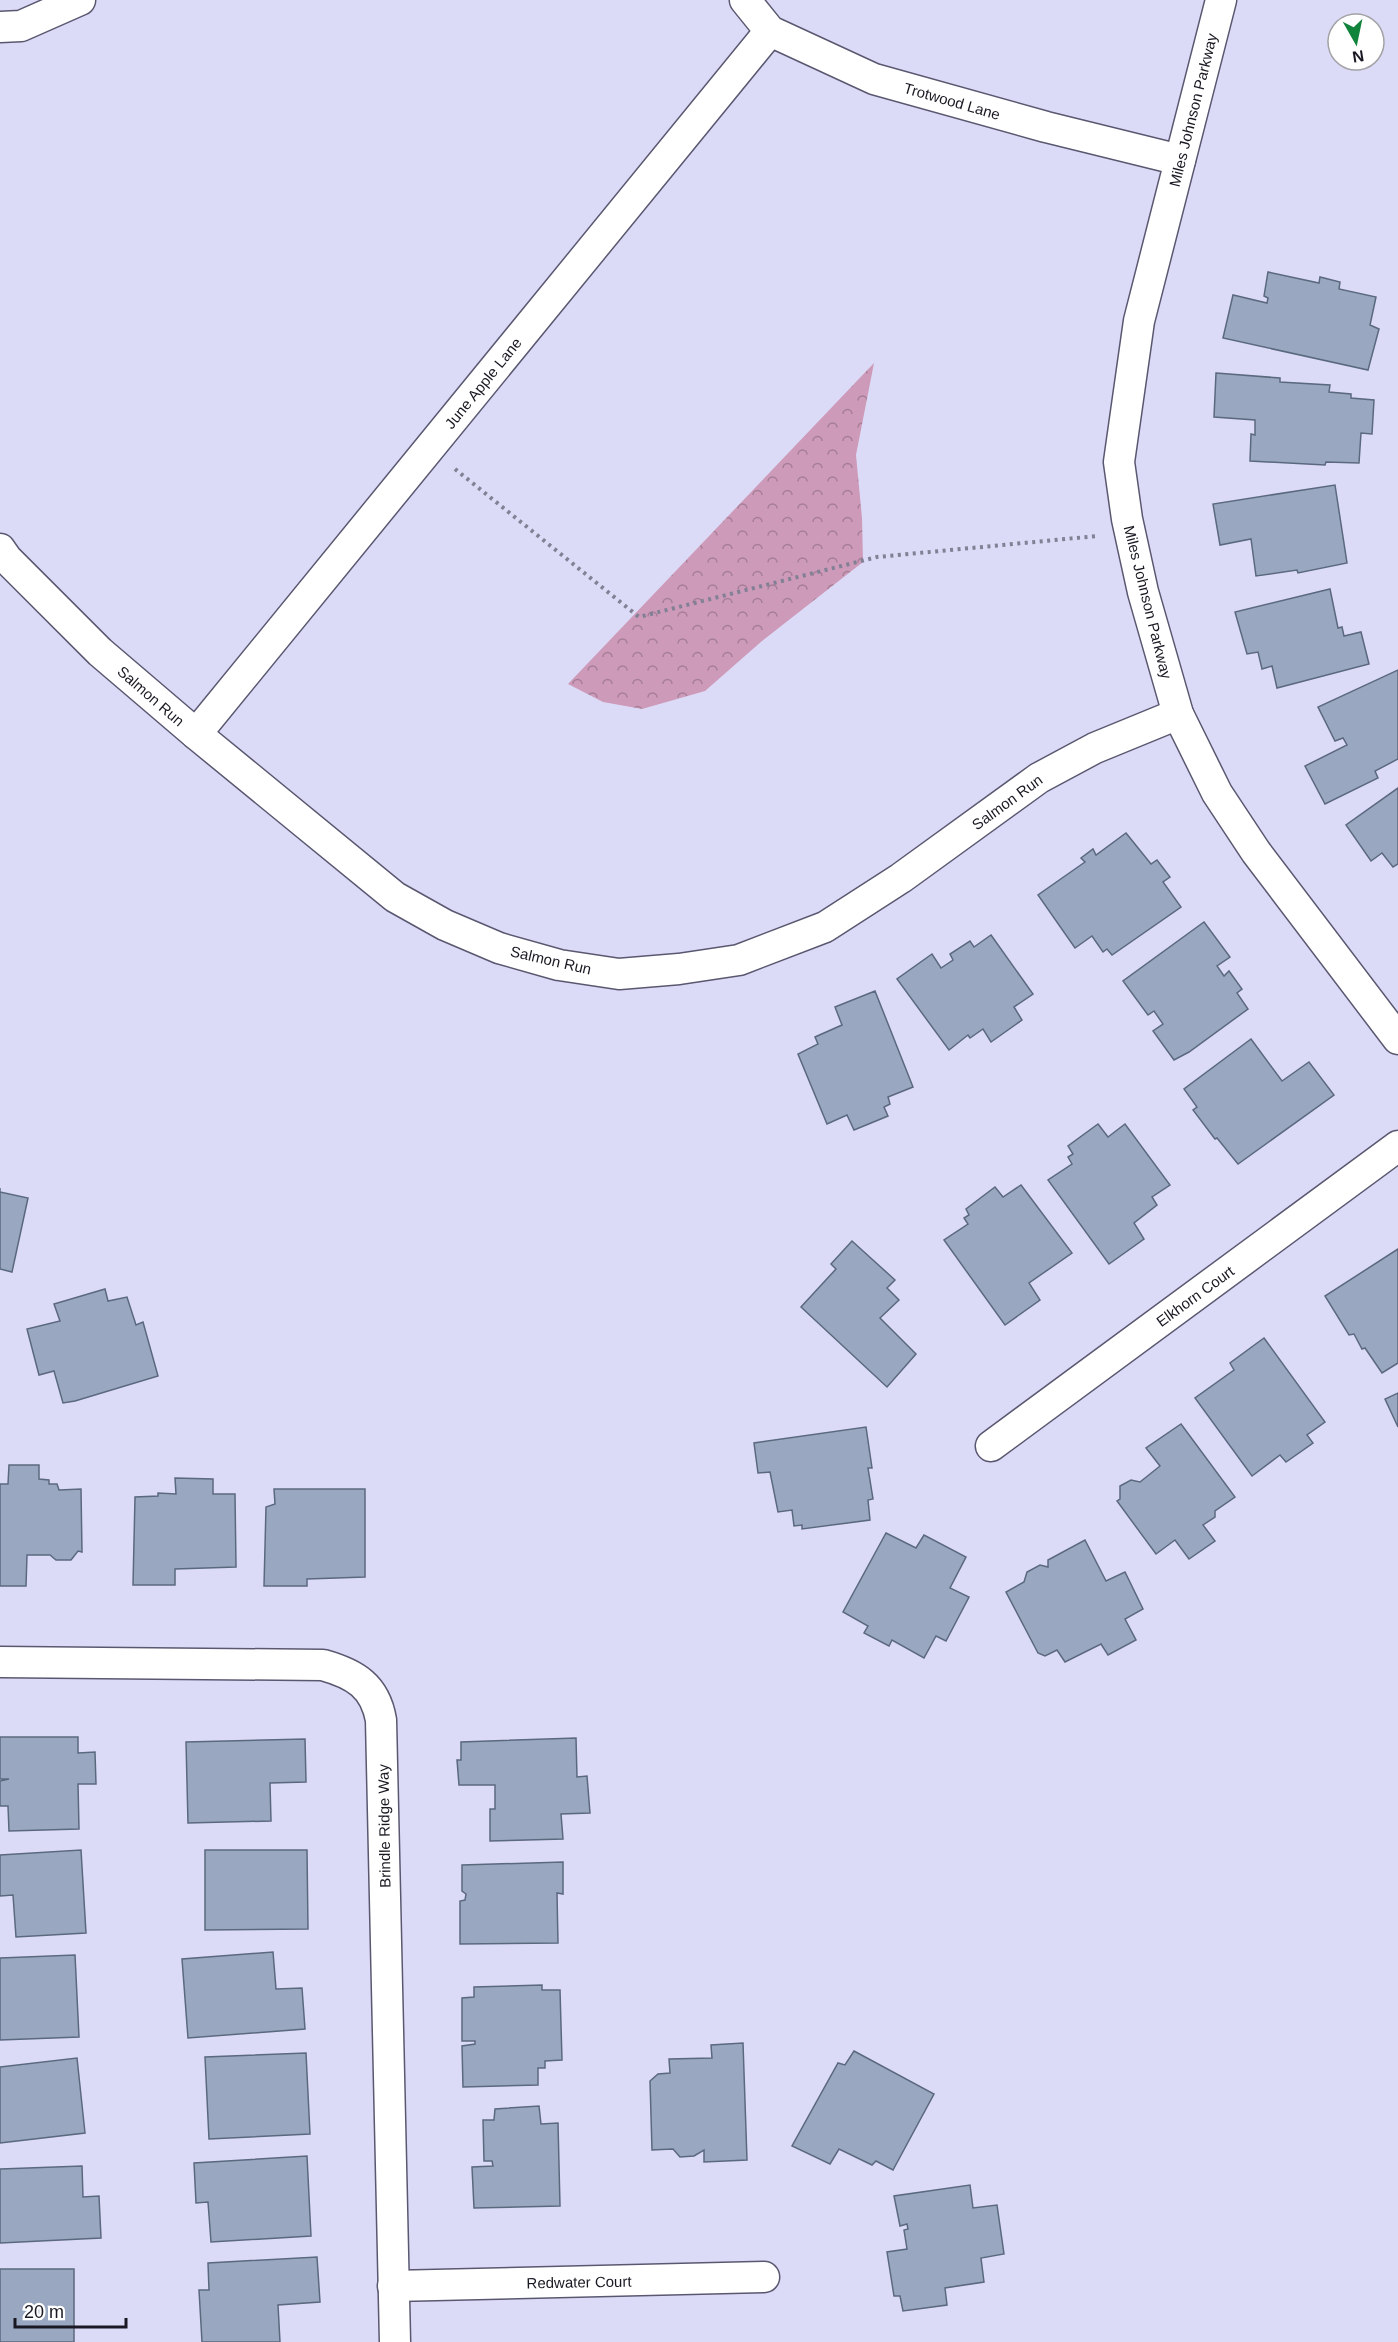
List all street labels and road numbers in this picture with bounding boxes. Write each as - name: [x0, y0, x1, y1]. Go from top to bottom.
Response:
- street label: Miles Johnson Parkway: [1166, 31, 1220, 189]
- street label: Trotwood Lane: [902, 79, 1002, 123]
- street label: June Apple Lane: [441, 334, 525, 432]
- street label: Miles Johnson Parkway: [1121, 523, 1175, 681]
- street label: Salmon Run: [114, 663, 188, 729]
- street label: Salmon Run: [969, 771, 1045, 833]
- street label: Salmon Run: [509, 942, 593, 978]
- street label: Elkhorn Court: [1153, 1262, 1238, 1330]
- street label: Brindle Ridge Way: [374, 1764, 394, 1888]
- street label: Redwater Court: [526, 2273, 632, 2291]

